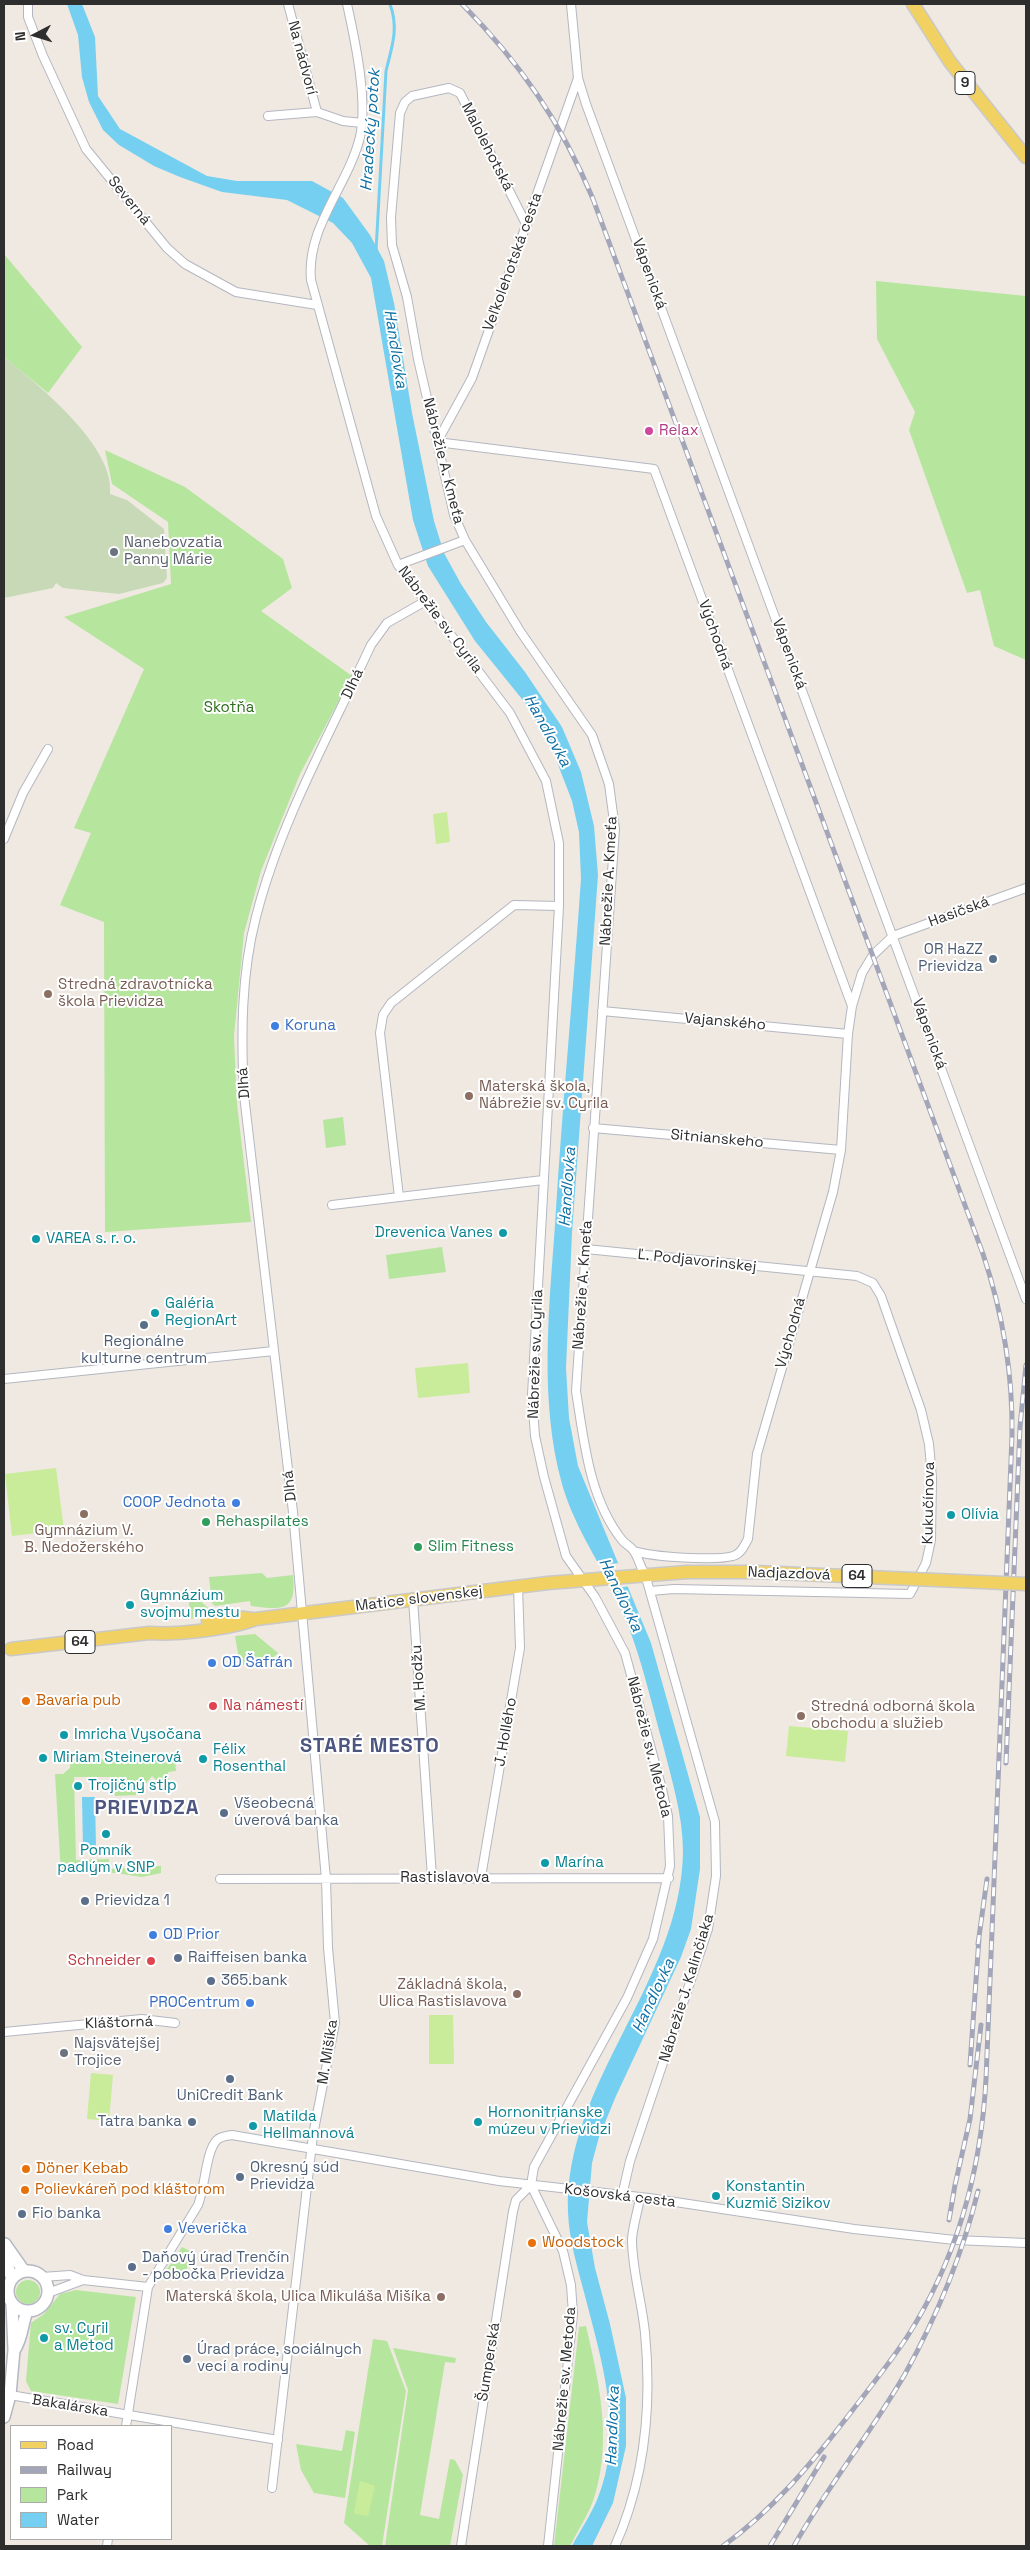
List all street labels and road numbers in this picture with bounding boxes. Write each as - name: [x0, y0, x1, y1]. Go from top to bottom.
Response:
- street label: Na nádvorí: [283, 19, 321, 97]
- road number: 9: [955, 72, 975, 95]
- street label: Malolehotská: [457, 100, 517, 194]
- street label: Severná: [104, 173, 154, 229]
- street label: Veľkolehotská cesta: [480, 190, 546, 334]
- street label: Vápenická: [628, 236, 670, 312]
- street label: Nábrežie A. Kmeťa: [419, 396, 467, 526]
- street label: Nábrežie sv. Cyrila: [394, 563, 486, 677]
- street label: Východná: [694, 598, 736, 672]
- street label: Vápenická: [768, 616, 810, 692]
- street label: Dlhá: [338, 666, 368, 702]
- street label: Nábrežie A. Kmeťa: [597, 816, 621, 946]
- street label: Hasičská: [926, 893, 992, 931]
- street label: Vápenická: [908, 996, 950, 1072]
- street label: Vajanského: [683, 1009, 767, 1035]
- street label: Dlhá: [234, 1067, 254, 1099]
- street label: Sitnianskeho: [670, 1126, 764, 1152]
- street label: Nábrežie A. Kmeťa: [569, 1220, 597, 1350]
- street label: Ľ. Podjavorinskej: [637, 1246, 757, 1276]
- street label: Nábrežie sv. Cyrila: [525, 1289, 547, 1419]
- street label: Východná: [772, 1295, 810, 1371]
- street label: Kukučínova: [919, 1461, 939, 1545]
- street label: Dlhá: [279, 1469, 301, 1503]
- street label: Nadjazdová: [747, 1564, 831, 1584]
- road number: 64: [842, 1564, 872, 1588]
- street label: Matice slovenskej: [354, 1582, 484, 1616]
- road number: 64: [65, 1630, 95, 1654]
- street label: M. Hodžu: [408, 1644, 430, 1712]
- street label: Nábrežie sv. Metoda: [623, 1675, 675, 1819]
- street label: J. Hollého: [491, 1696, 521, 1768]
- street label: Rastislavova: [400, 1869, 490, 1887]
- street label: Nábrežie J. Kalinčiaka: [656, 1912, 718, 2064]
- street label: Kláštorná: [84, 2013, 154, 2033]
- street label: M. Mišíka: [314, 2018, 342, 2086]
- street label: Košovská cesta: [563, 2180, 677, 2212]
- street label: Nábrežie sv. Metoda: [550, 2306, 580, 2452]
- street label: Šumperská: [474, 2321, 504, 2403]
- street label: Bakalárska: [30, 2391, 110, 2421]

